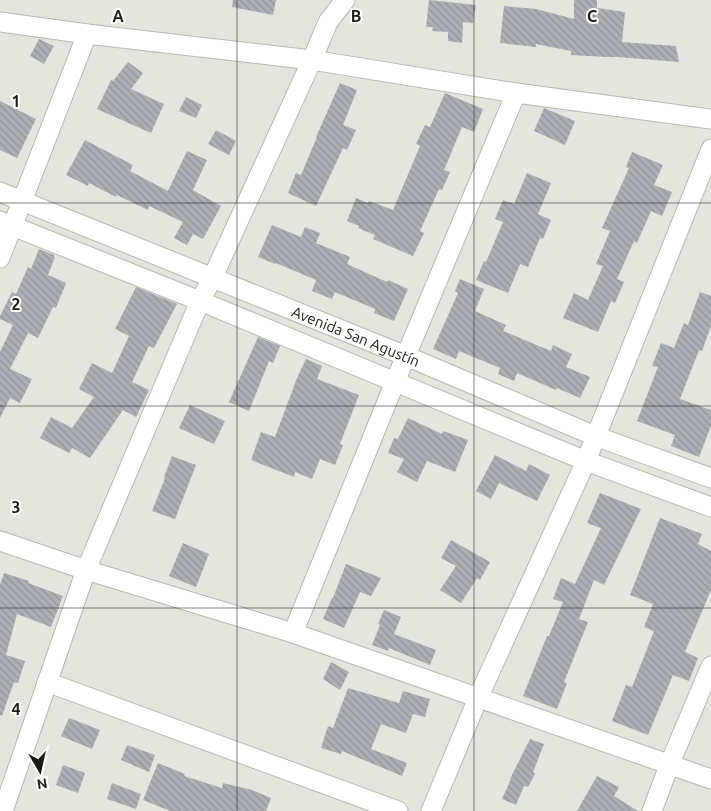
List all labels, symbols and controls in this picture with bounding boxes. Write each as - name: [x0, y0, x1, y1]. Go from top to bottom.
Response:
- text: A: [112, 7, 124, 25]
- text: B: [351, 7, 361, 25]
- text: C: [587, 7, 597, 25]
- text: 1: [11, 92, 21, 110]
- text: 2: [11, 295, 21, 313]
- street label: Avenida San Agustín: [290, 302, 423, 369]
- text: 3: [11, 498, 21, 516]
- text: 4: [11, 700, 21, 718]
- north arrow: [15, 746, 65, 796]
- text: N: [36, 775, 48, 793]

